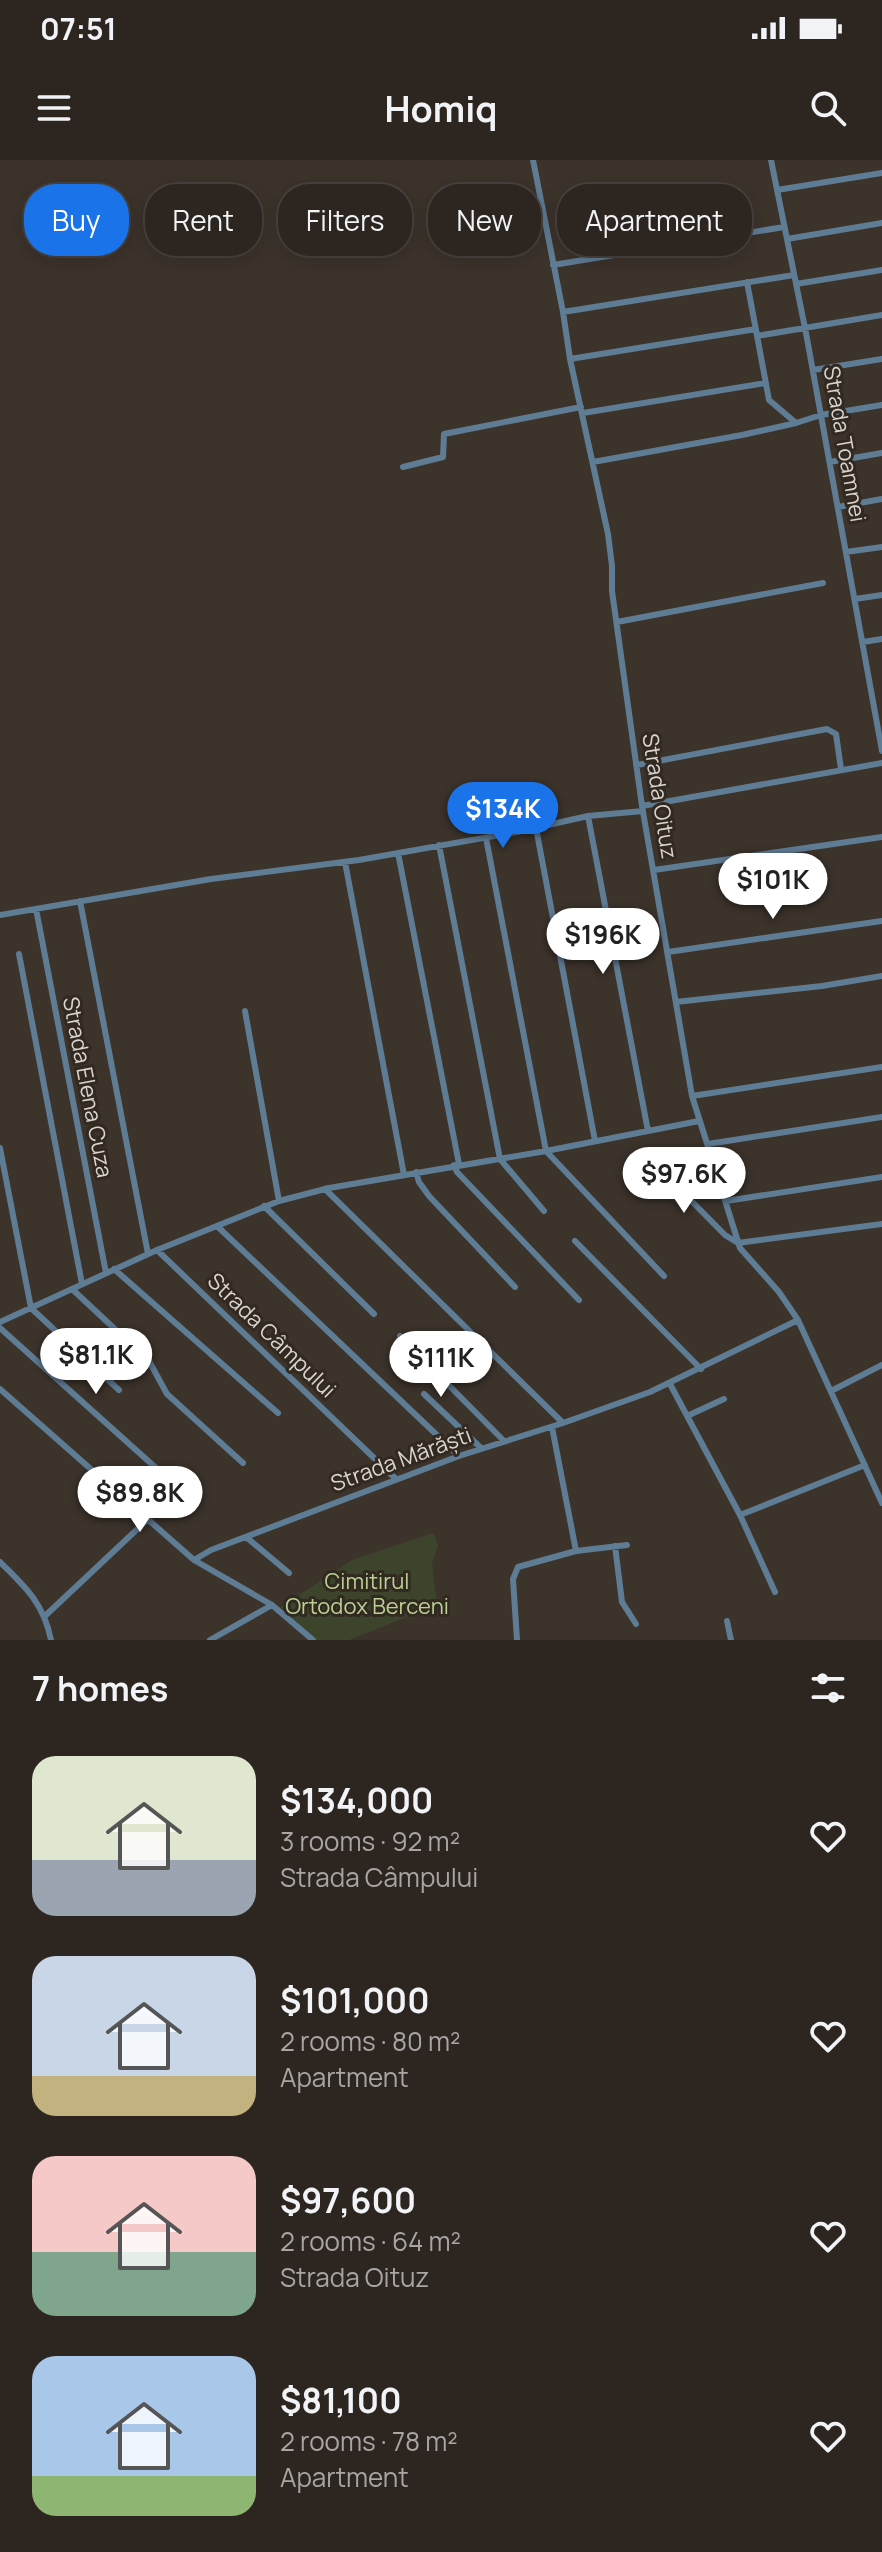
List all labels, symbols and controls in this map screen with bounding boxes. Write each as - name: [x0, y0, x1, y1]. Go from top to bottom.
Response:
- text: 07:51: [40, 8, 117, 49]
- text: Homiq: [385, 84, 497, 133]
- icon: menu: [32, 86, 76, 130]
- icon: search: [806, 86, 850, 130]
- chip: Buy: [24, 184, 129, 256]
- chip: Rent: [145, 184, 262, 256]
- chip: Filters: [278, 184, 412, 256]
- chip: New: [428, 184, 541, 256]
- chip: Apartment: [557, 184, 752, 256]
- street label: Strada Toamnei: [817, 364, 873, 524]
- street label: Strada Oituz: [635, 731, 685, 861]
- pin: $134K: [447, 782, 559, 850]
- text: $134K: [465, 790, 541, 826]
- pin: $101K: [717, 853, 829, 921]
- text: $101K: [736, 861, 810, 897]
- pin: $196K: [547, 908, 659, 976]
- text: $196K: [565, 916, 641, 952]
- street label: Strada Elena Cuza: [56, 994, 120, 1180]
- pin: $97.6K: [619, 1147, 749, 1215]
- text: $97.6K: [641, 1155, 727, 1191]
- street label: Strada Câmpului: [201, 1266, 343, 1404]
- pin: $81.1K: [31, 1328, 161, 1396]
- pin: $111K: [385, 1331, 497, 1399]
- text: $81.1K: [58, 1336, 134, 1372]
- text: $111K: [407, 1339, 475, 1375]
- street label: Strada Mărăști: [326, 1420, 476, 1498]
- pin: $89.8K: [75, 1466, 205, 1534]
- text: $89.8K: [96, 1474, 184, 1510]
- park label: Cimitirul Ortodox Berceni: [285, 1566, 449, 1621]
- text: 7 homes: [32, 1665, 168, 1711]
- icon: filters: [806, 1666, 850, 1710]
- text: $134,000: [280, 1777, 433, 1823]
- icon: home: [96, 1788, 192, 1884]
- icon: heart: [806, 1814, 850, 1858]
- text: 3 rooms · 92 m²: [280, 1823, 460, 1859]
- text: Strada Câmpului: [280, 1859, 478, 1895]
- text: $101,000: [280, 1977, 430, 2023]
- icon: home: [96, 1988, 192, 2084]
- icon: heart: [806, 2014, 850, 2058]
- text: 2 rooms · 80 m²: [280, 2023, 460, 2059]
- text: Apartment: [280, 2059, 409, 2095]
- text: $97,600: [280, 2177, 416, 2223]
- icon: home: [96, 2188, 192, 2284]
- icon: heart: [806, 2214, 850, 2258]
- text: 2 rooms · 64 m²: [280, 2223, 461, 2259]
- text: Strada Oituz: [280, 2259, 429, 2295]
- text: $81,100: [280, 2377, 402, 2423]
- icon: home: [96, 2388, 192, 2484]
- icon: heart: [806, 2414, 850, 2458]
- text: 2 rooms · 78 m²: [280, 2423, 458, 2459]
- text: Apartment: [280, 2459, 409, 2495]

